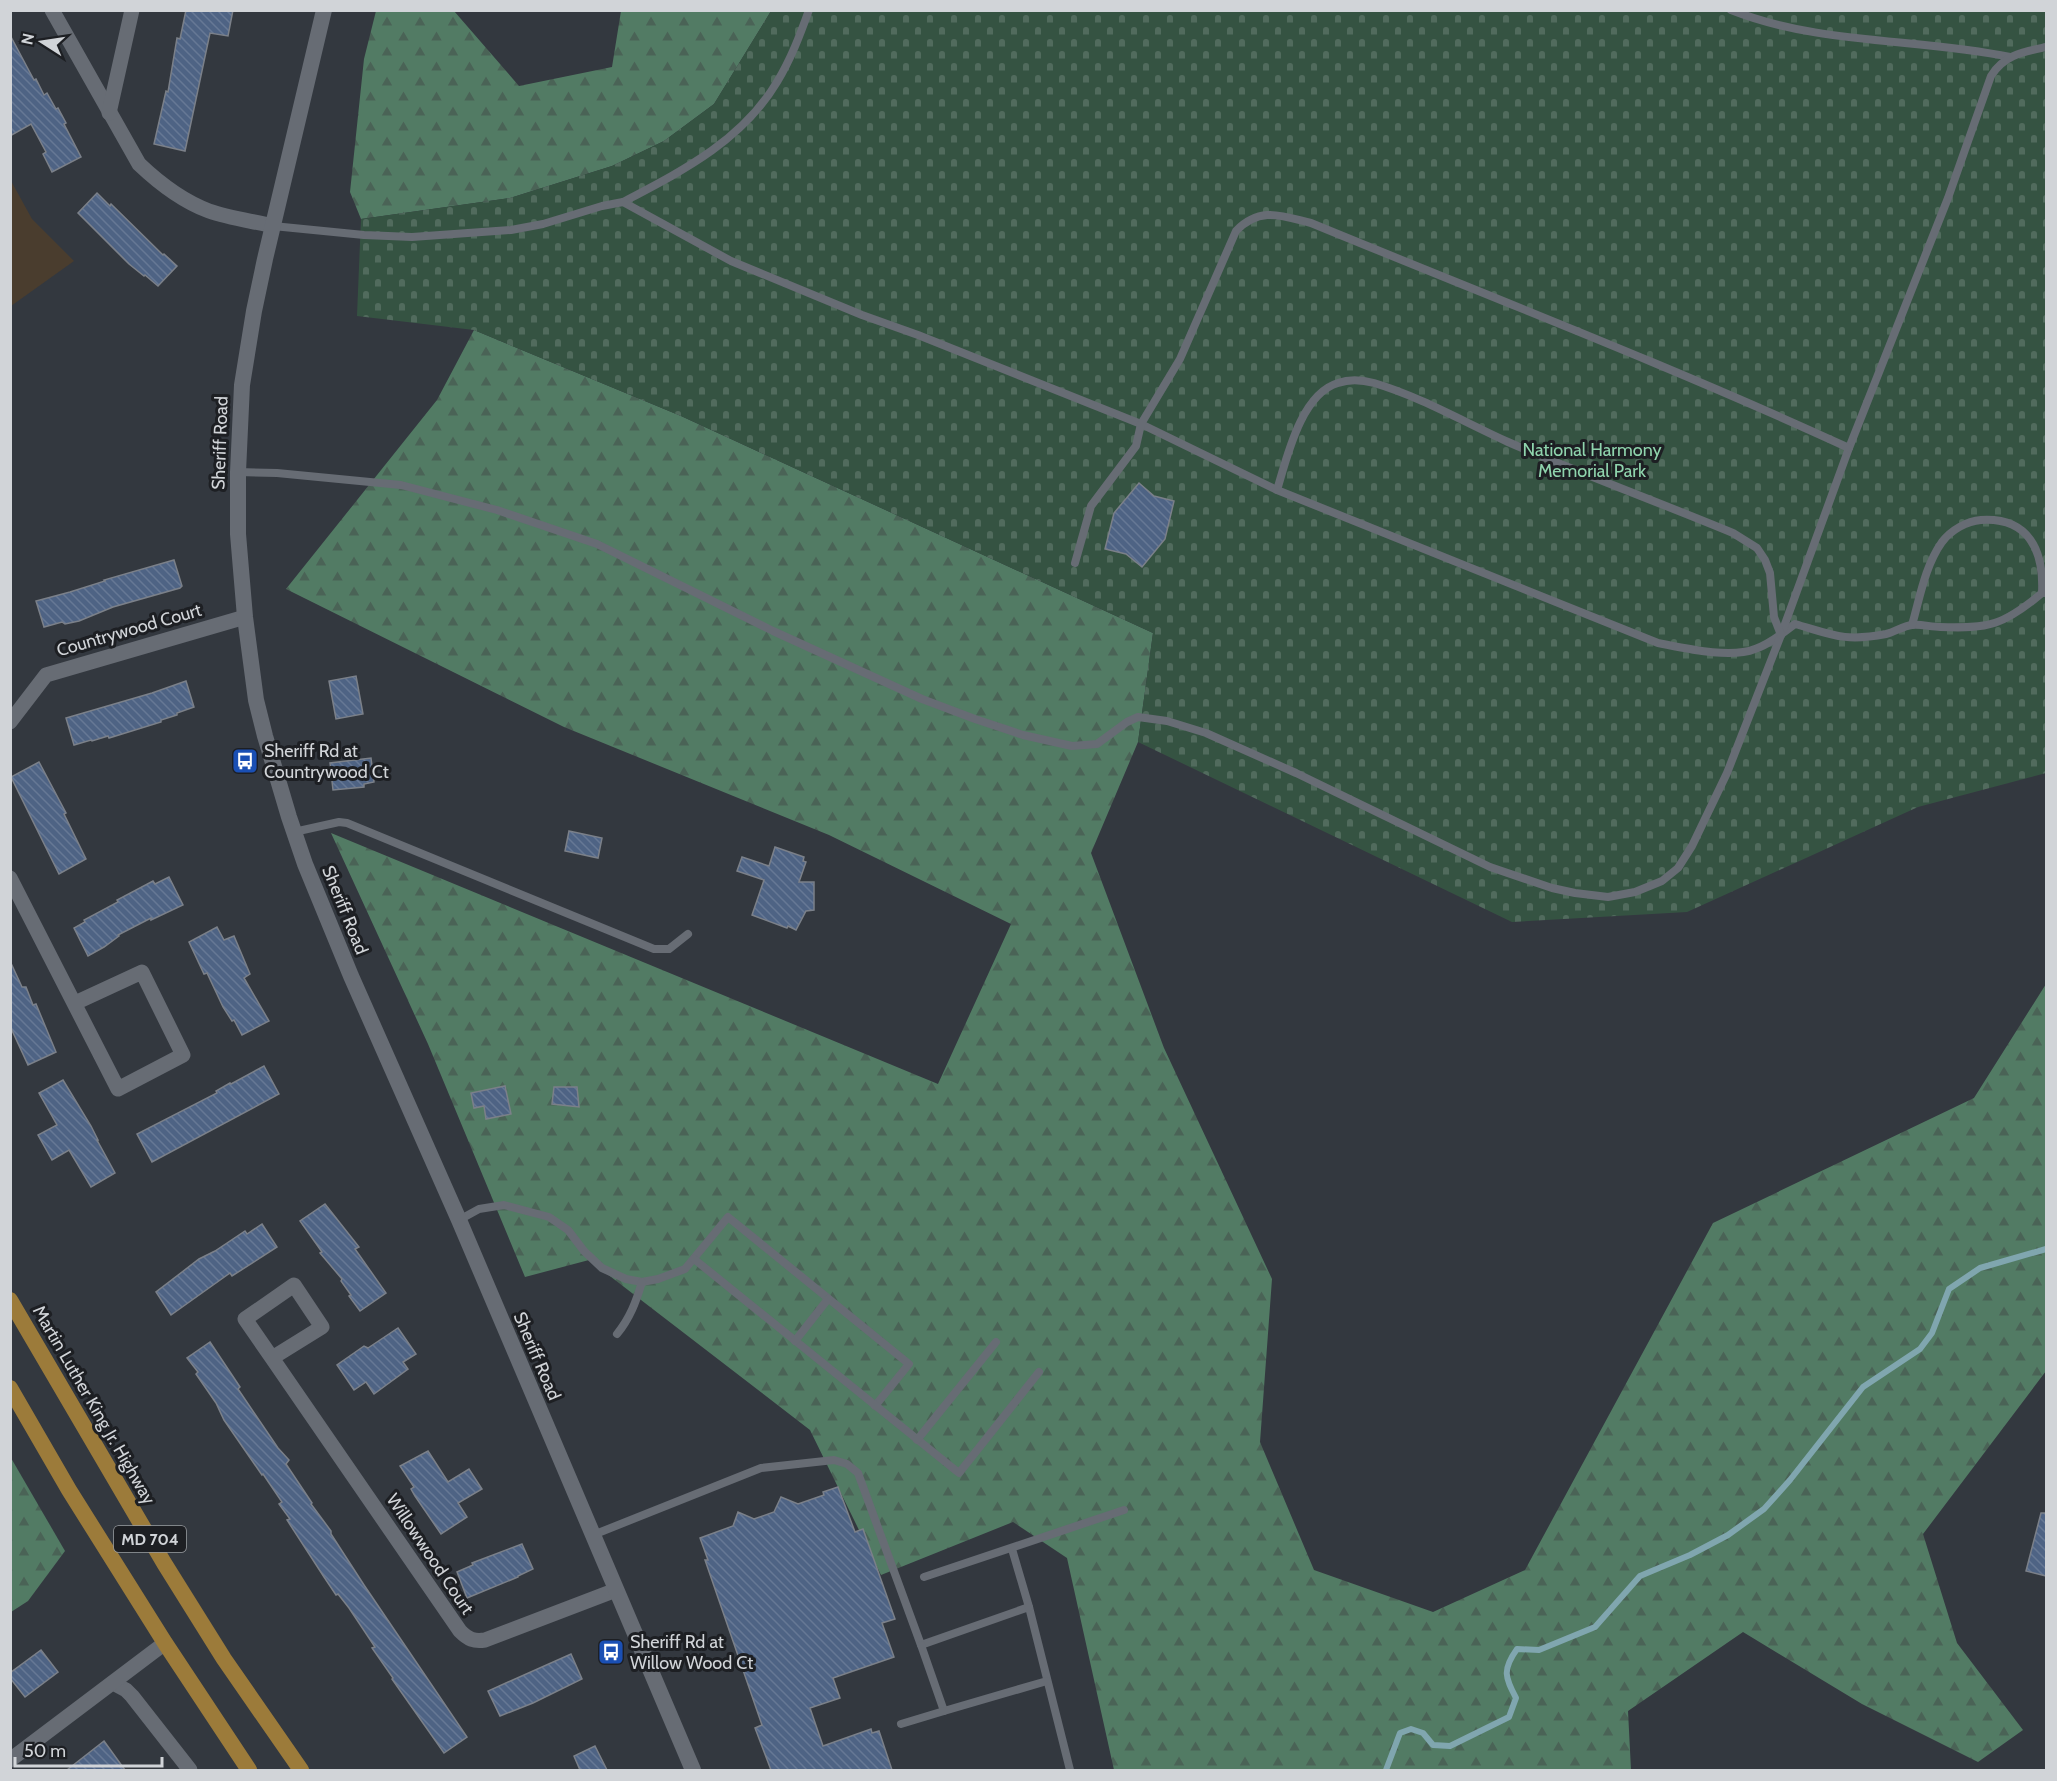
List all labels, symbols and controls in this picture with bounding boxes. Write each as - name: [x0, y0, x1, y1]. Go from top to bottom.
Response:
- north arrow: [12, 12, 72, 72]
- text: N: [17, 31, 38, 46]
- street label: Sheriff Road: [207, 396, 233, 490]
- park label: National Harmony Memorial Park: [1522, 439, 1662, 482]
- street label: Countrywood Court: [54, 599, 204, 661]
- place label: Sheriff Rd at Countrywood Ct: [264, 740, 389, 783]
- bus stop icon: Sheriff Rd at Countrywood Ct: [230, 746, 260, 776]
- street label: Sheriff Road: [317, 862, 373, 958]
- street label: Martin Luther King Jr. Highway: [28, 1302, 160, 1508]
- street label: Sheriff Road: [509, 1308, 565, 1404]
- street label: Willowwood Court: [382, 1490, 478, 1618]
- road number: MD 704: [114, 1526, 186, 1552]
- place label: Sheriff Rd at Willow Wood Ct: [630, 1631, 753, 1674]
- bus stop icon: Sheriff Rd at Willow Wood Ct: [596, 1637, 626, 1667]
- scale bar: [15, 1730, 162, 1768]
- text: 50 m: [24, 1740, 66, 1762]

